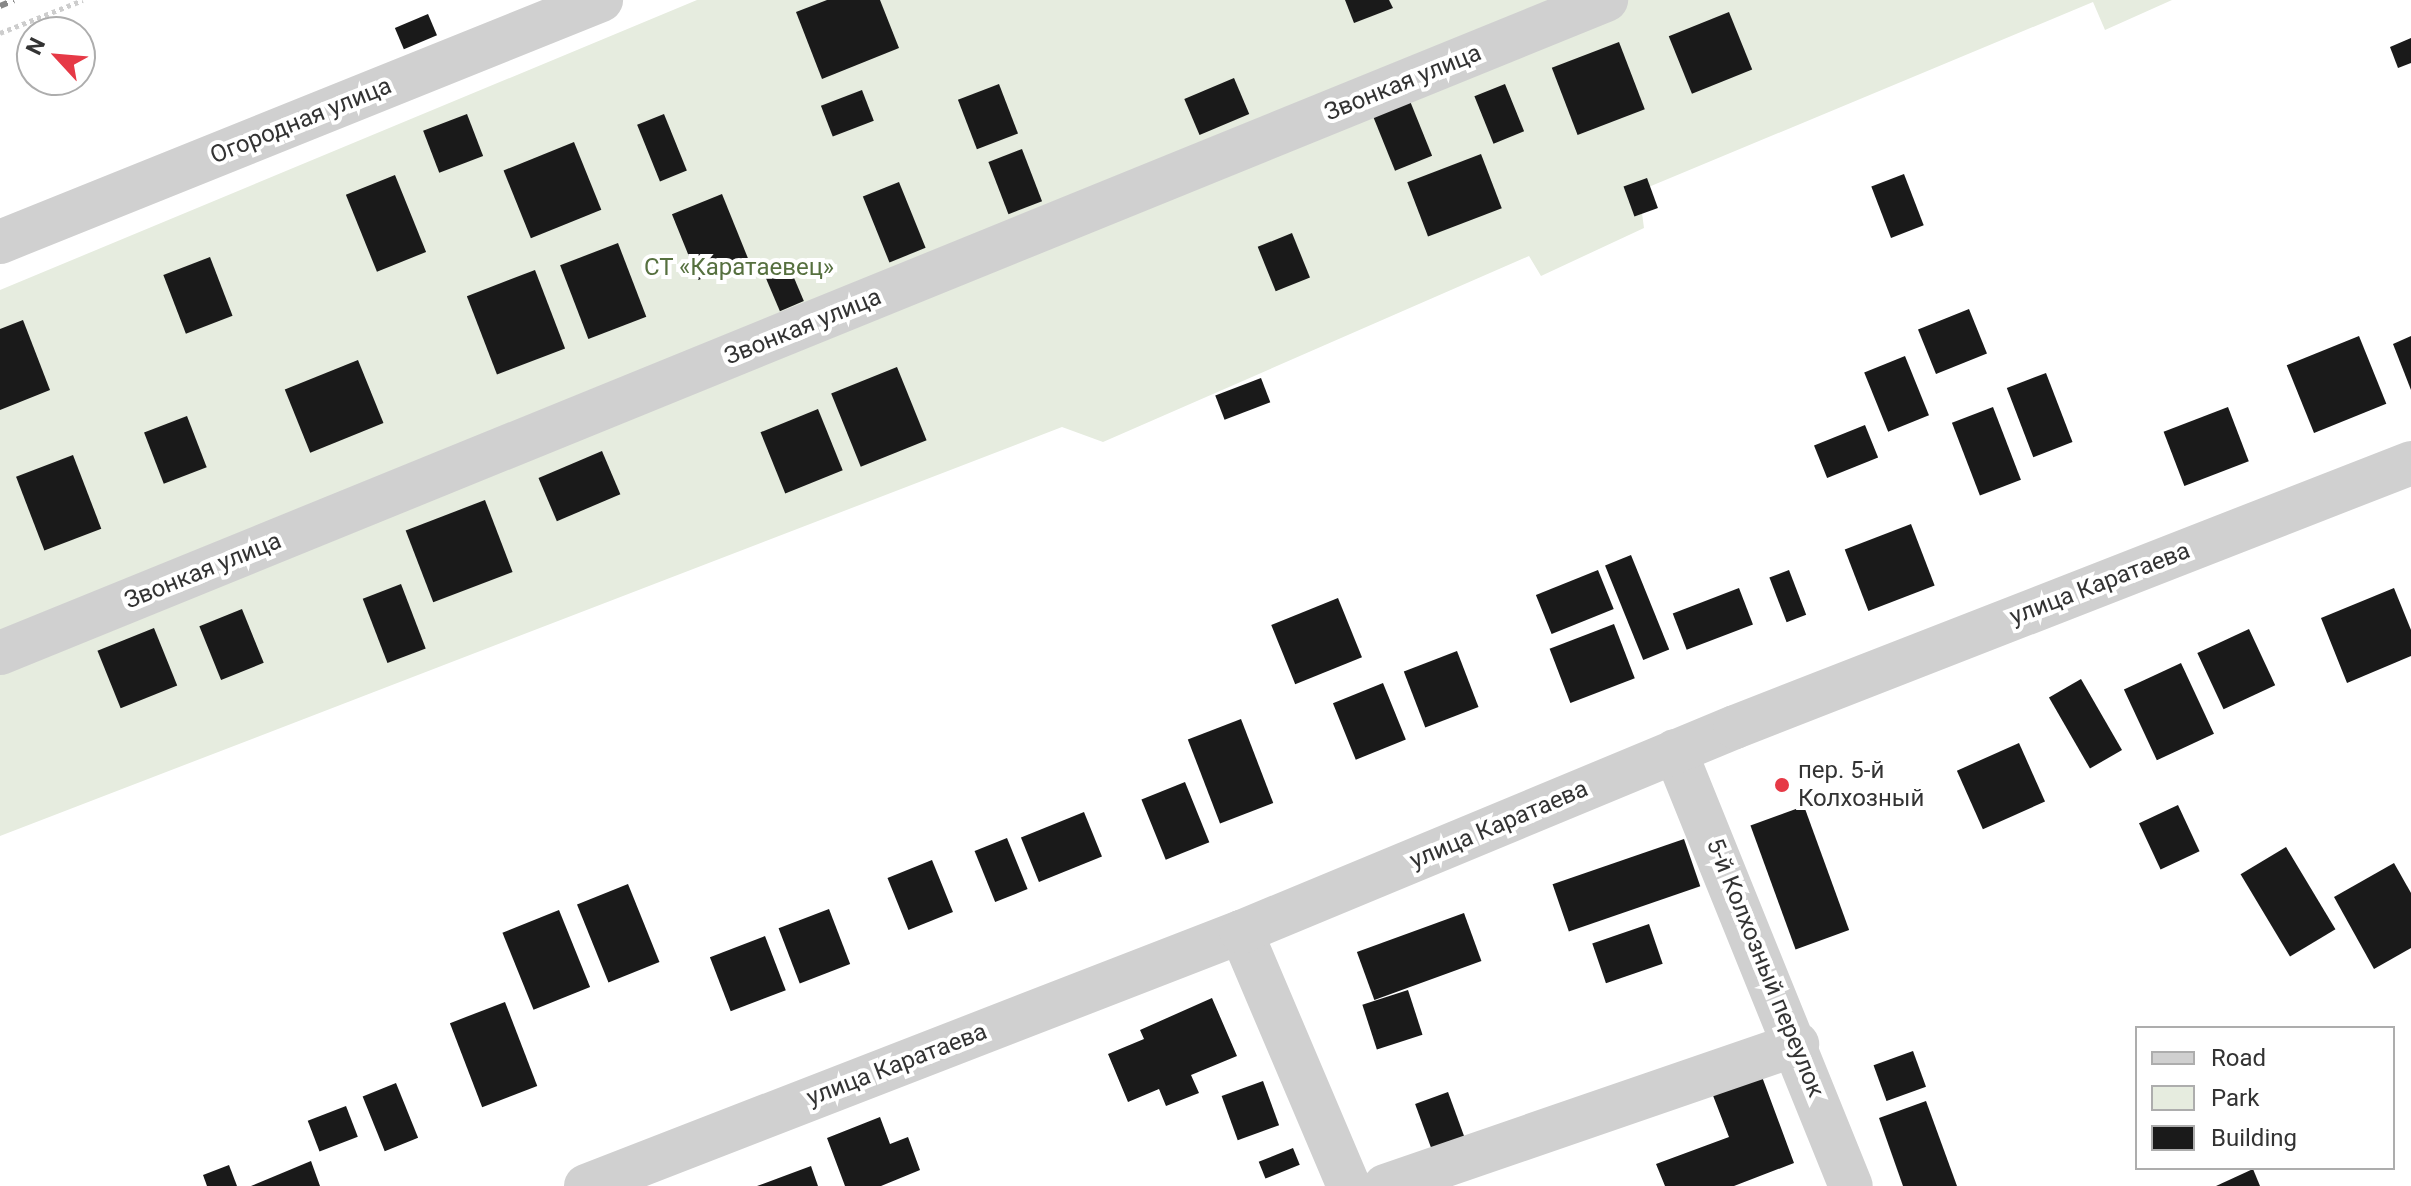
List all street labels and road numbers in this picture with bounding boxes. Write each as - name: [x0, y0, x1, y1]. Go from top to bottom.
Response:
- street label: Звонкая улица: [1320, 38, 1486, 128]
- street label: Огородная улица: [206, 72, 396, 170]
- street label: Звонкая улица: [720, 282, 886, 372]
- street label: Звонкая улица: [120, 526, 286, 616]
- street label: улица Каратаева: [2006, 536, 2194, 632]
- street label: улица Каратаева: [1406, 775, 1592, 875]
- street label: 5-й Колхозный переулок: [1700, 835, 1830, 1101]
- street label: улица Каратаева: [803, 1017, 991, 1113]

